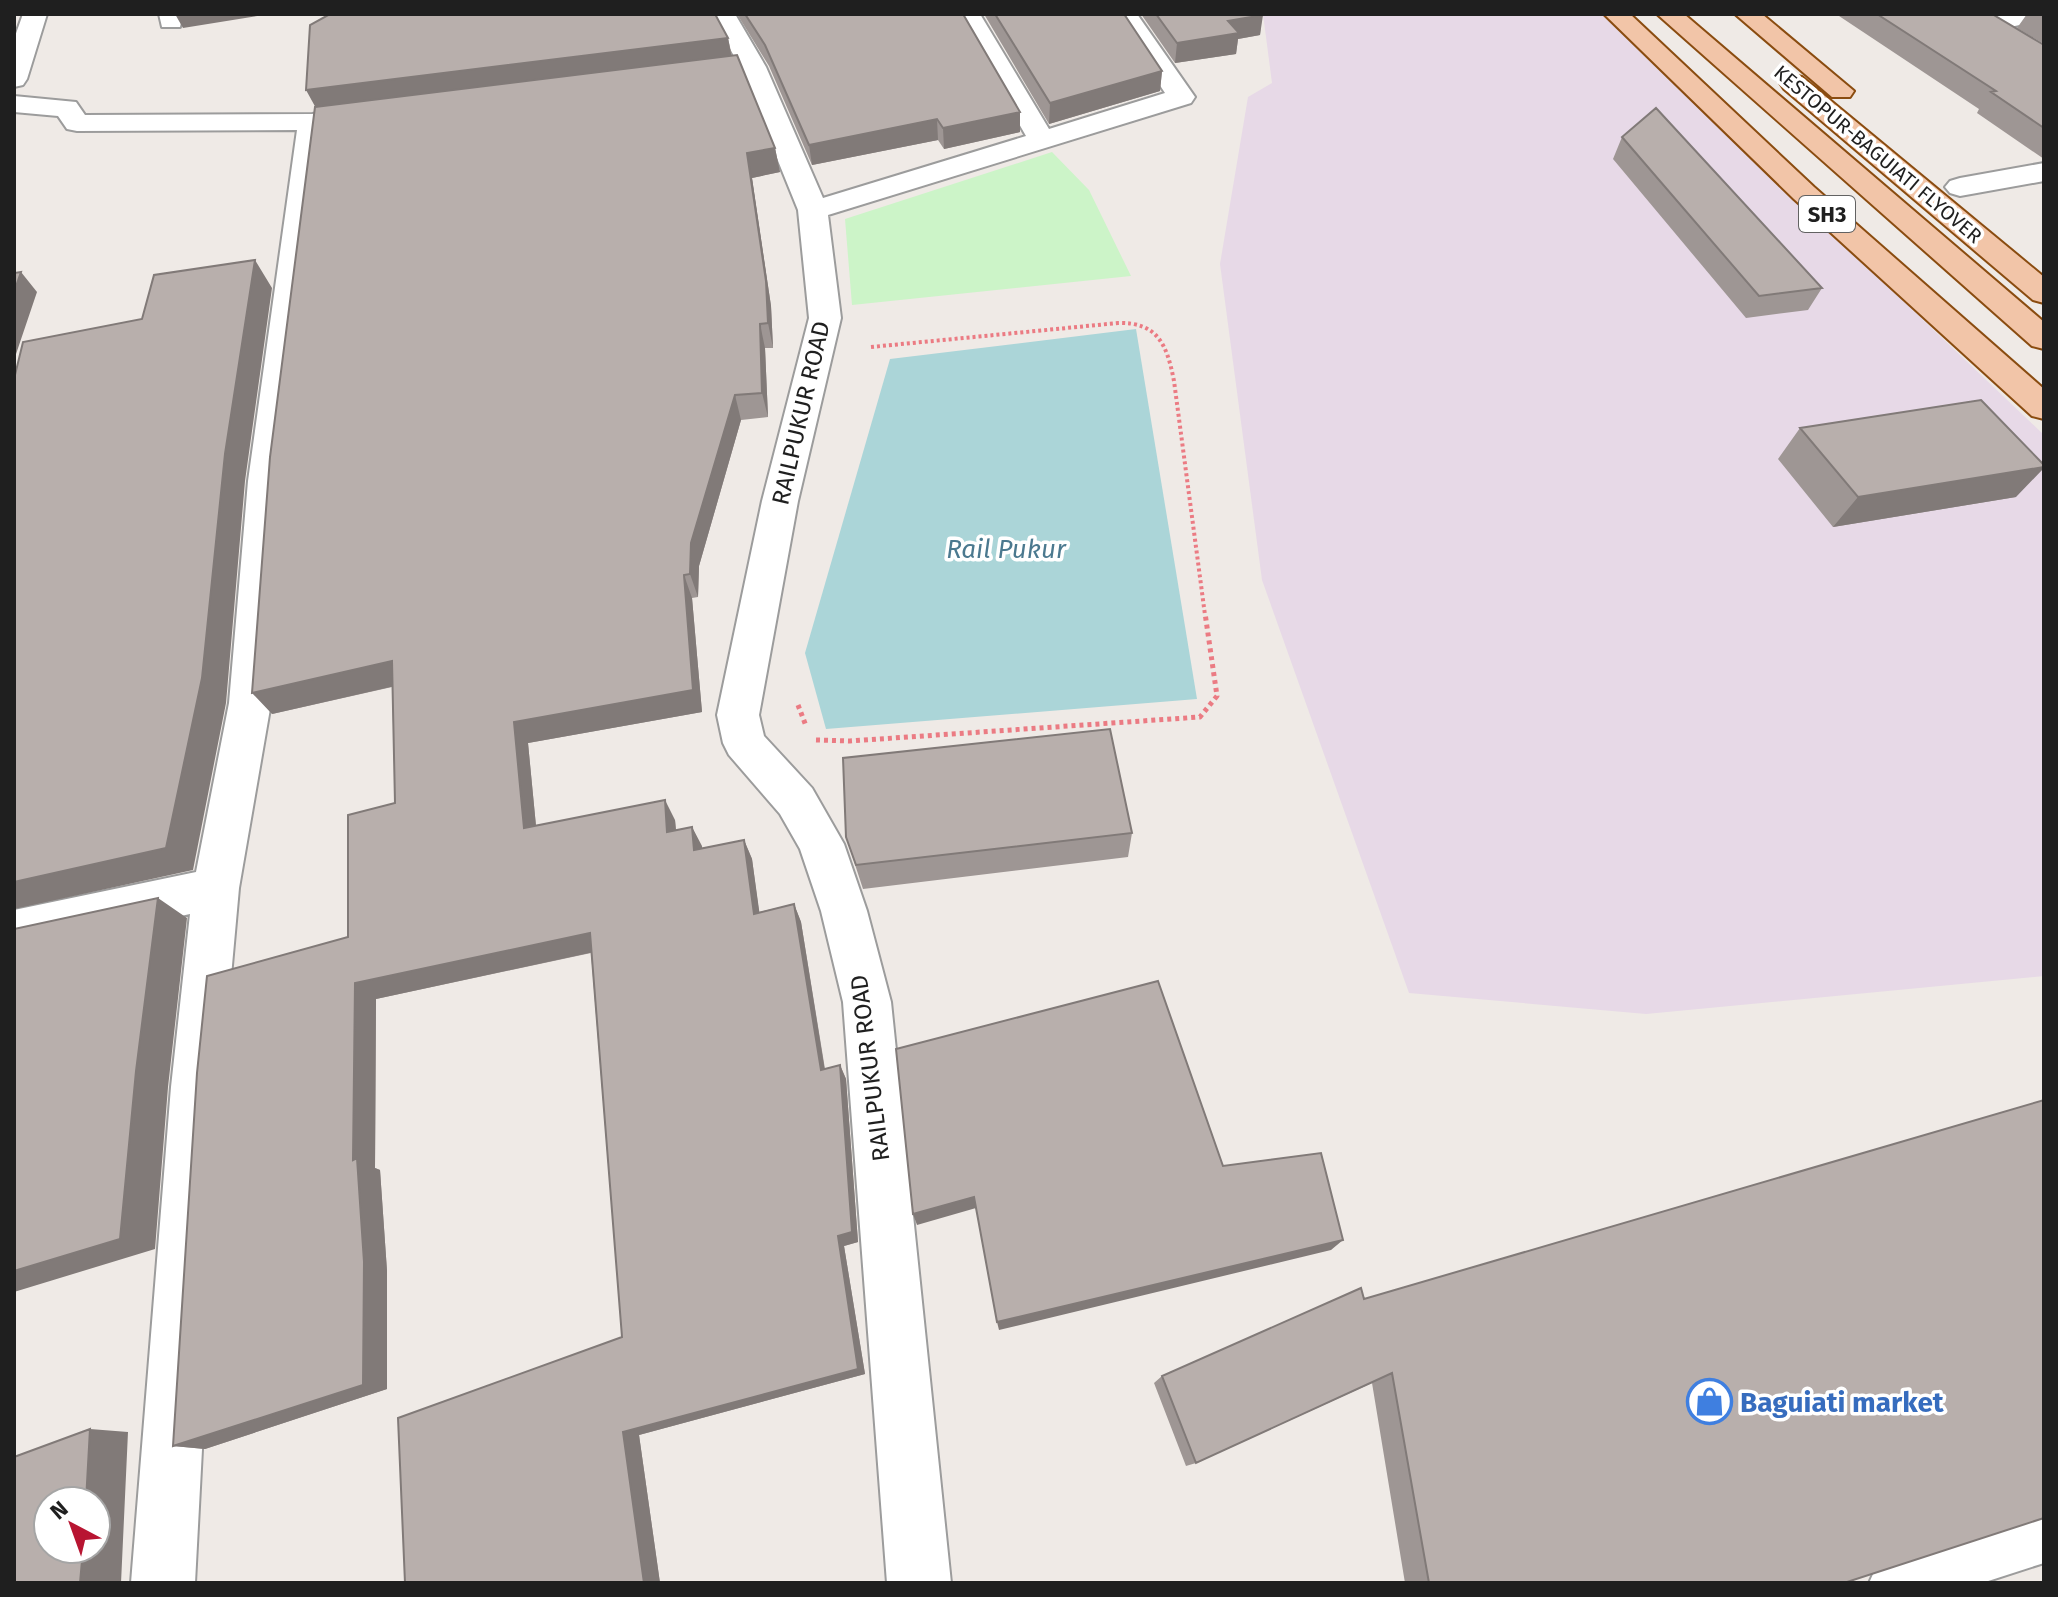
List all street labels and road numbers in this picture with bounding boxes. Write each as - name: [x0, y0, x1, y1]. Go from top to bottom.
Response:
- street label: KESTOPUR-BAGUIATI FLYOVER: [1769, 60, 1987, 248]
- road number: SH3: [1799, 196, 1855, 232]
- street label: RAILPUKUR ROAD: [766, 318, 836, 508]
- street label: RAILPUKUR ROAD: [845, 973, 895, 1163]

